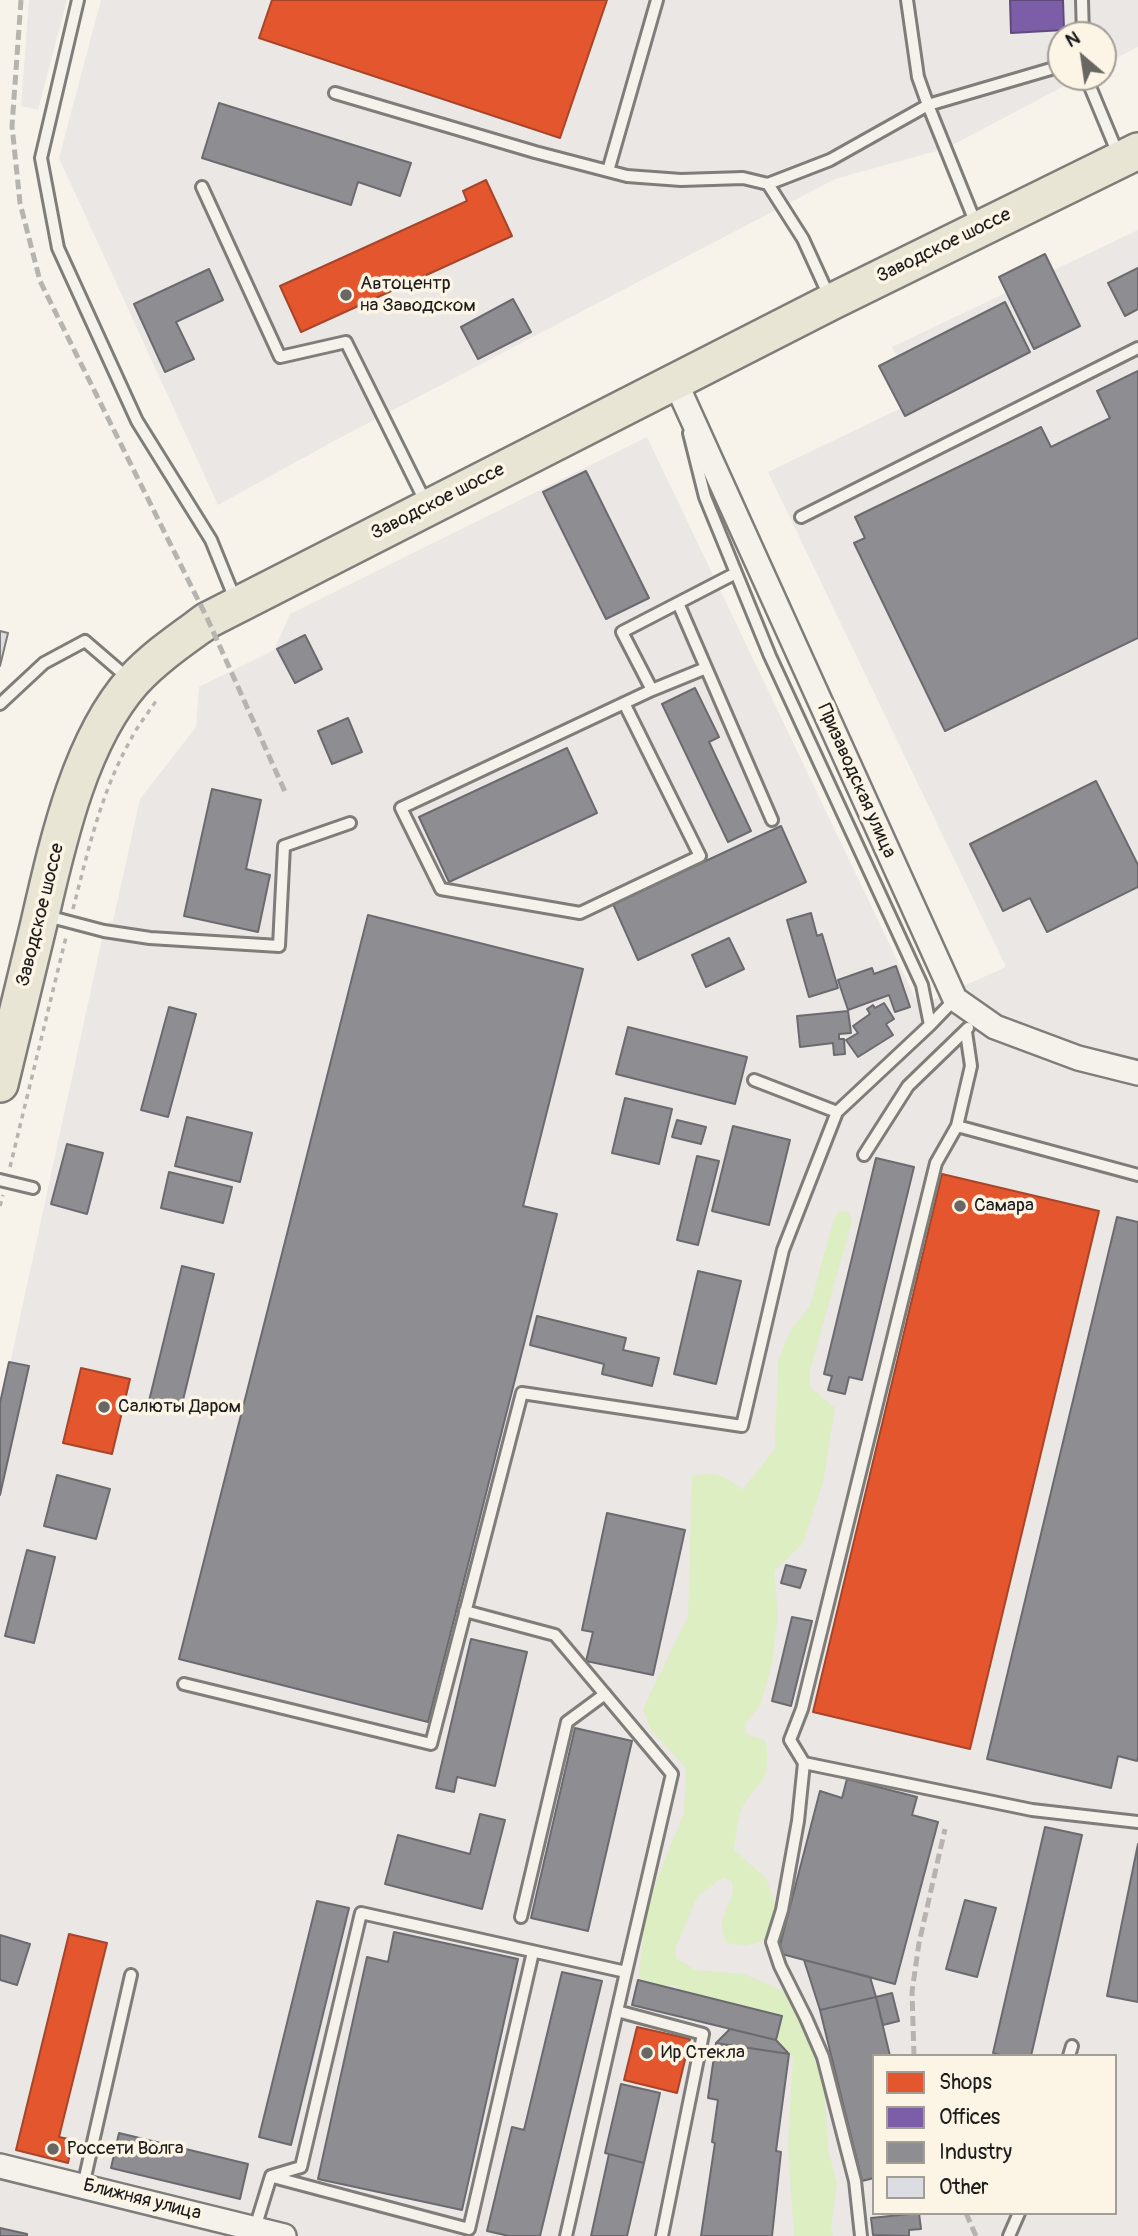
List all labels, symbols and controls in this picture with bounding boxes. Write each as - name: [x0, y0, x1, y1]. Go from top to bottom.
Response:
- north arrow: [1047, 21, 1117, 91]
- text: N: [1061, 26, 1084, 53]
- street label: Заводское шоссе: [873, 204, 1015, 288]
- place label: Автоцентр на Заводском: [360, 273, 476, 317]
- marker: Автоцентр на Заводском: [338, 287, 354, 303]
- street label: Заводское шоссе: [367, 459, 509, 545]
- street label: Призаводская улица: [812, 700, 900, 862]
- street label: Заводское шоссе: [12, 841, 70, 989]
- place label: Самара: [974, 1195, 1034, 1217]
- marker: Самара: [952, 1198, 968, 1214]
- place label: Салюты Даром: [118, 1396, 241, 1418]
- marker: Салюты Даром: [96, 1399, 112, 1415]
- place label: Ир Стекла: [661, 2042, 745, 2064]
- marker: Ир Стекла: [639, 2045, 655, 2061]
- legend: [872, 2054, 1117, 2215]
- text: Shops: [939, 2069, 992, 2096]
- text: Offices: [939, 2104, 1000, 2131]
- place label: Россети Волга: [67, 2138, 184, 2160]
- text: Industry: [939, 2139, 1012, 2166]
- marker: Россети Волга: [45, 2141, 61, 2157]
- street label: Ближняя улица: [81, 2174, 203, 2226]
- text: Other: [939, 2174, 989, 2201]

